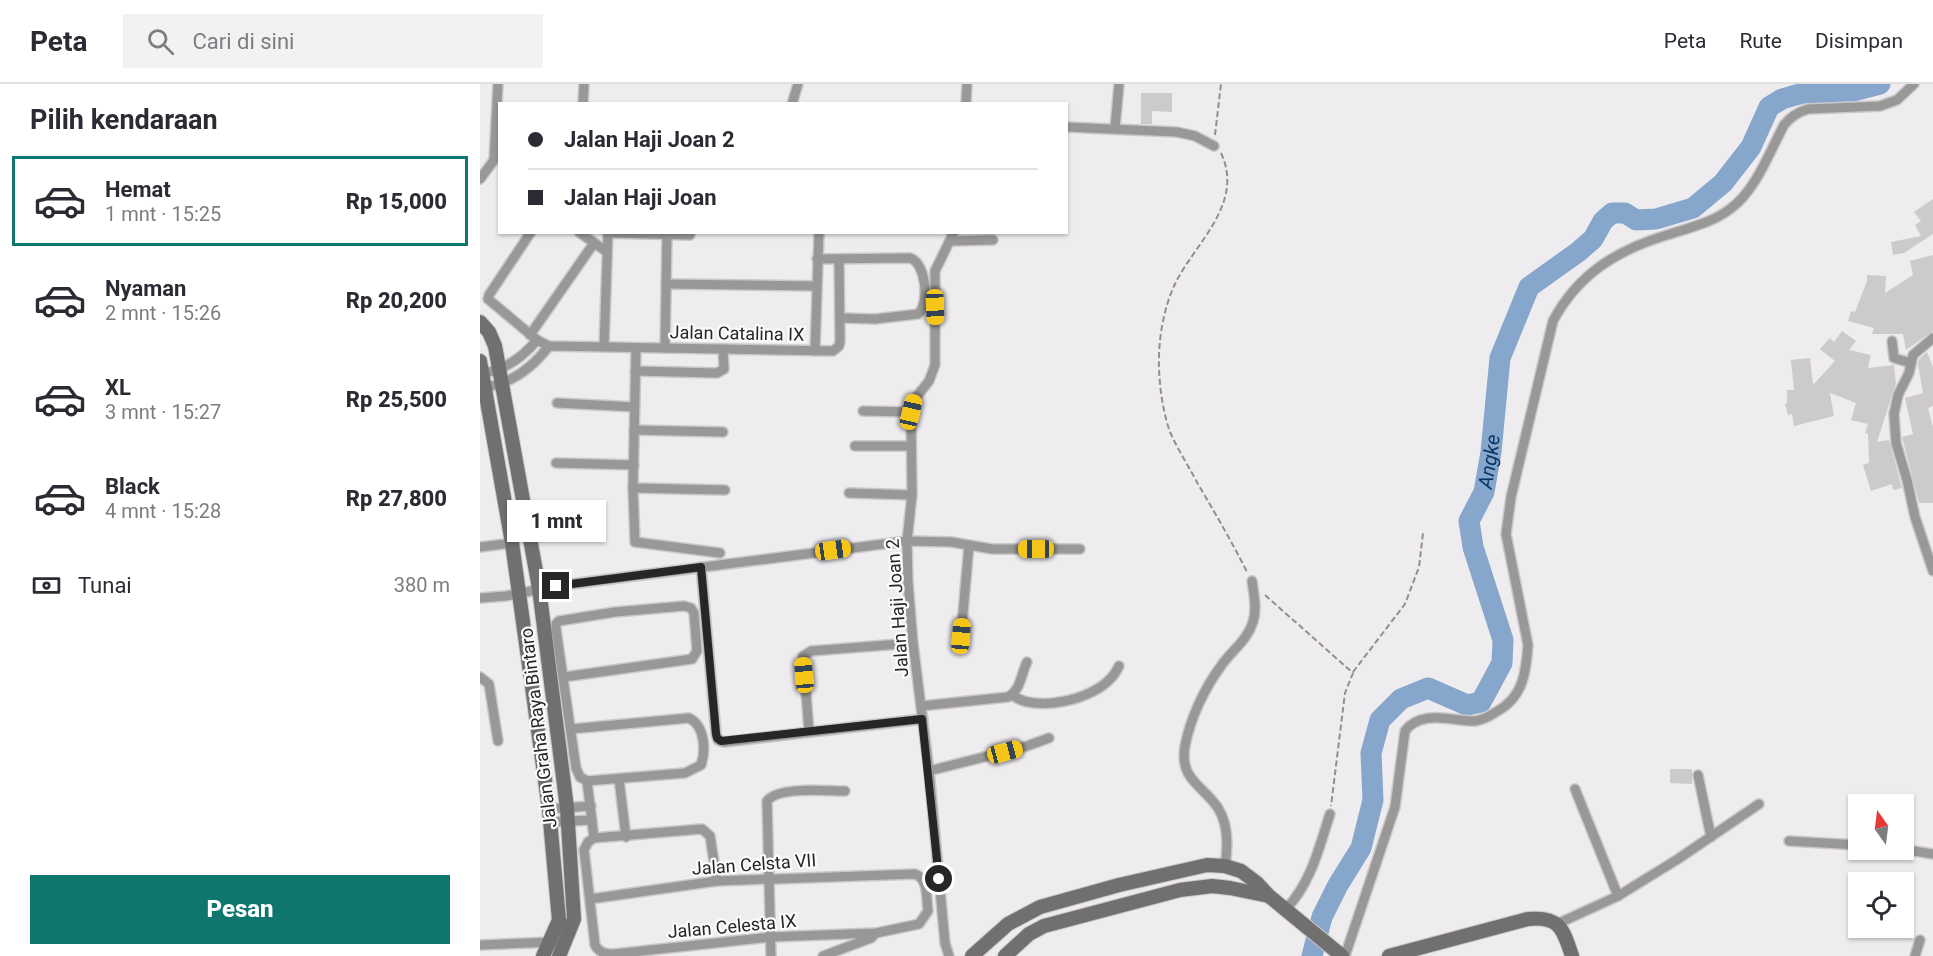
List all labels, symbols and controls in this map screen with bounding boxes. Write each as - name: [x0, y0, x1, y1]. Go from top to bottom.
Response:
- search box: [123, 14, 543, 68]
- text: Peta: [30, 25, 87, 58]
- icon: search: [144, 25, 177, 58]
- text: Cari di sini: [192, 29, 294, 54]
- text: Peta: [1664, 29, 1706, 53]
- text: Rute: [1739, 29, 1782, 53]
- text: Disimpan: [1815, 29, 1903, 53]
- text: Pilih kendaraan: [30, 104, 218, 136]
- text: Jalan Haji Joan 2: [564, 127, 735, 152]
- icon: car: [33, 174, 87, 228]
- text: Hemat: [105, 177, 171, 202]
- text: Jalan Haji Joan: [564, 185, 717, 210]
- text: Rp 15,000: [346, 189, 447, 214]
- text: 1 mnt · 15:25: [105, 202, 221, 226]
- icon: car: [33, 273, 87, 327]
- text: Nyaman: [105, 276, 186, 301]
- text: Rp 20,200: [346, 288, 447, 313]
- car: [925, 289, 945, 325]
- text: 2 mnt · 15:26: [105, 301, 221, 325]
- street label: Jalan Catalina IX: [669, 321, 805, 345]
- icon: car: [33, 372, 87, 426]
- text: XL: [105, 375, 131, 400]
- text: Rp 25,500: [346, 387, 447, 412]
- car: [898, 392, 924, 432]
- text: 3 mnt · 15:27: [105, 400, 221, 424]
- water label: Angke: [1473, 433, 1505, 491]
- icon: car: [33, 471, 87, 525]
- text: Black: [105, 474, 160, 499]
- text: Rp 27,800: [346, 486, 447, 511]
- text: 4 mnt · 15:28: [105, 499, 221, 523]
- callout: 1 mnt: [506, 499, 605, 541]
- text: 1 mnt: [531, 509, 582, 533]
- street label: Jalan Haji Joan 2: [882, 538, 912, 678]
- car: [814, 539, 852, 561]
- car: [1018, 540, 1054, 558]
- icon: cash: [30, 569, 63, 602]
- route end: [542, 572, 569, 599]
- text: Tunai: [78, 573, 132, 598]
- text: 380 m: [394, 573, 450, 597]
- car: [950, 617, 972, 655]
- street label: Jalan Graha Raya Bintaro: [515, 627, 561, 829]
- car: [793, 656, 815, 694]
- car: [985, 739, 1025, 765]
- north arrow: [1848, 794, 1914, 860]
- map controls: [1848, 794, 1914, 938]
- street label: Jalan Celsta VII: [691, 849, 817, 879]
- route start: [925, 865, 952, 892]
- button: locate: [1848, 872, 1914, 938]
- button: Pesan: [30, 875, 450, 944]
- street label: Jalan Celesta IX: [667, 910, 797, 942]

